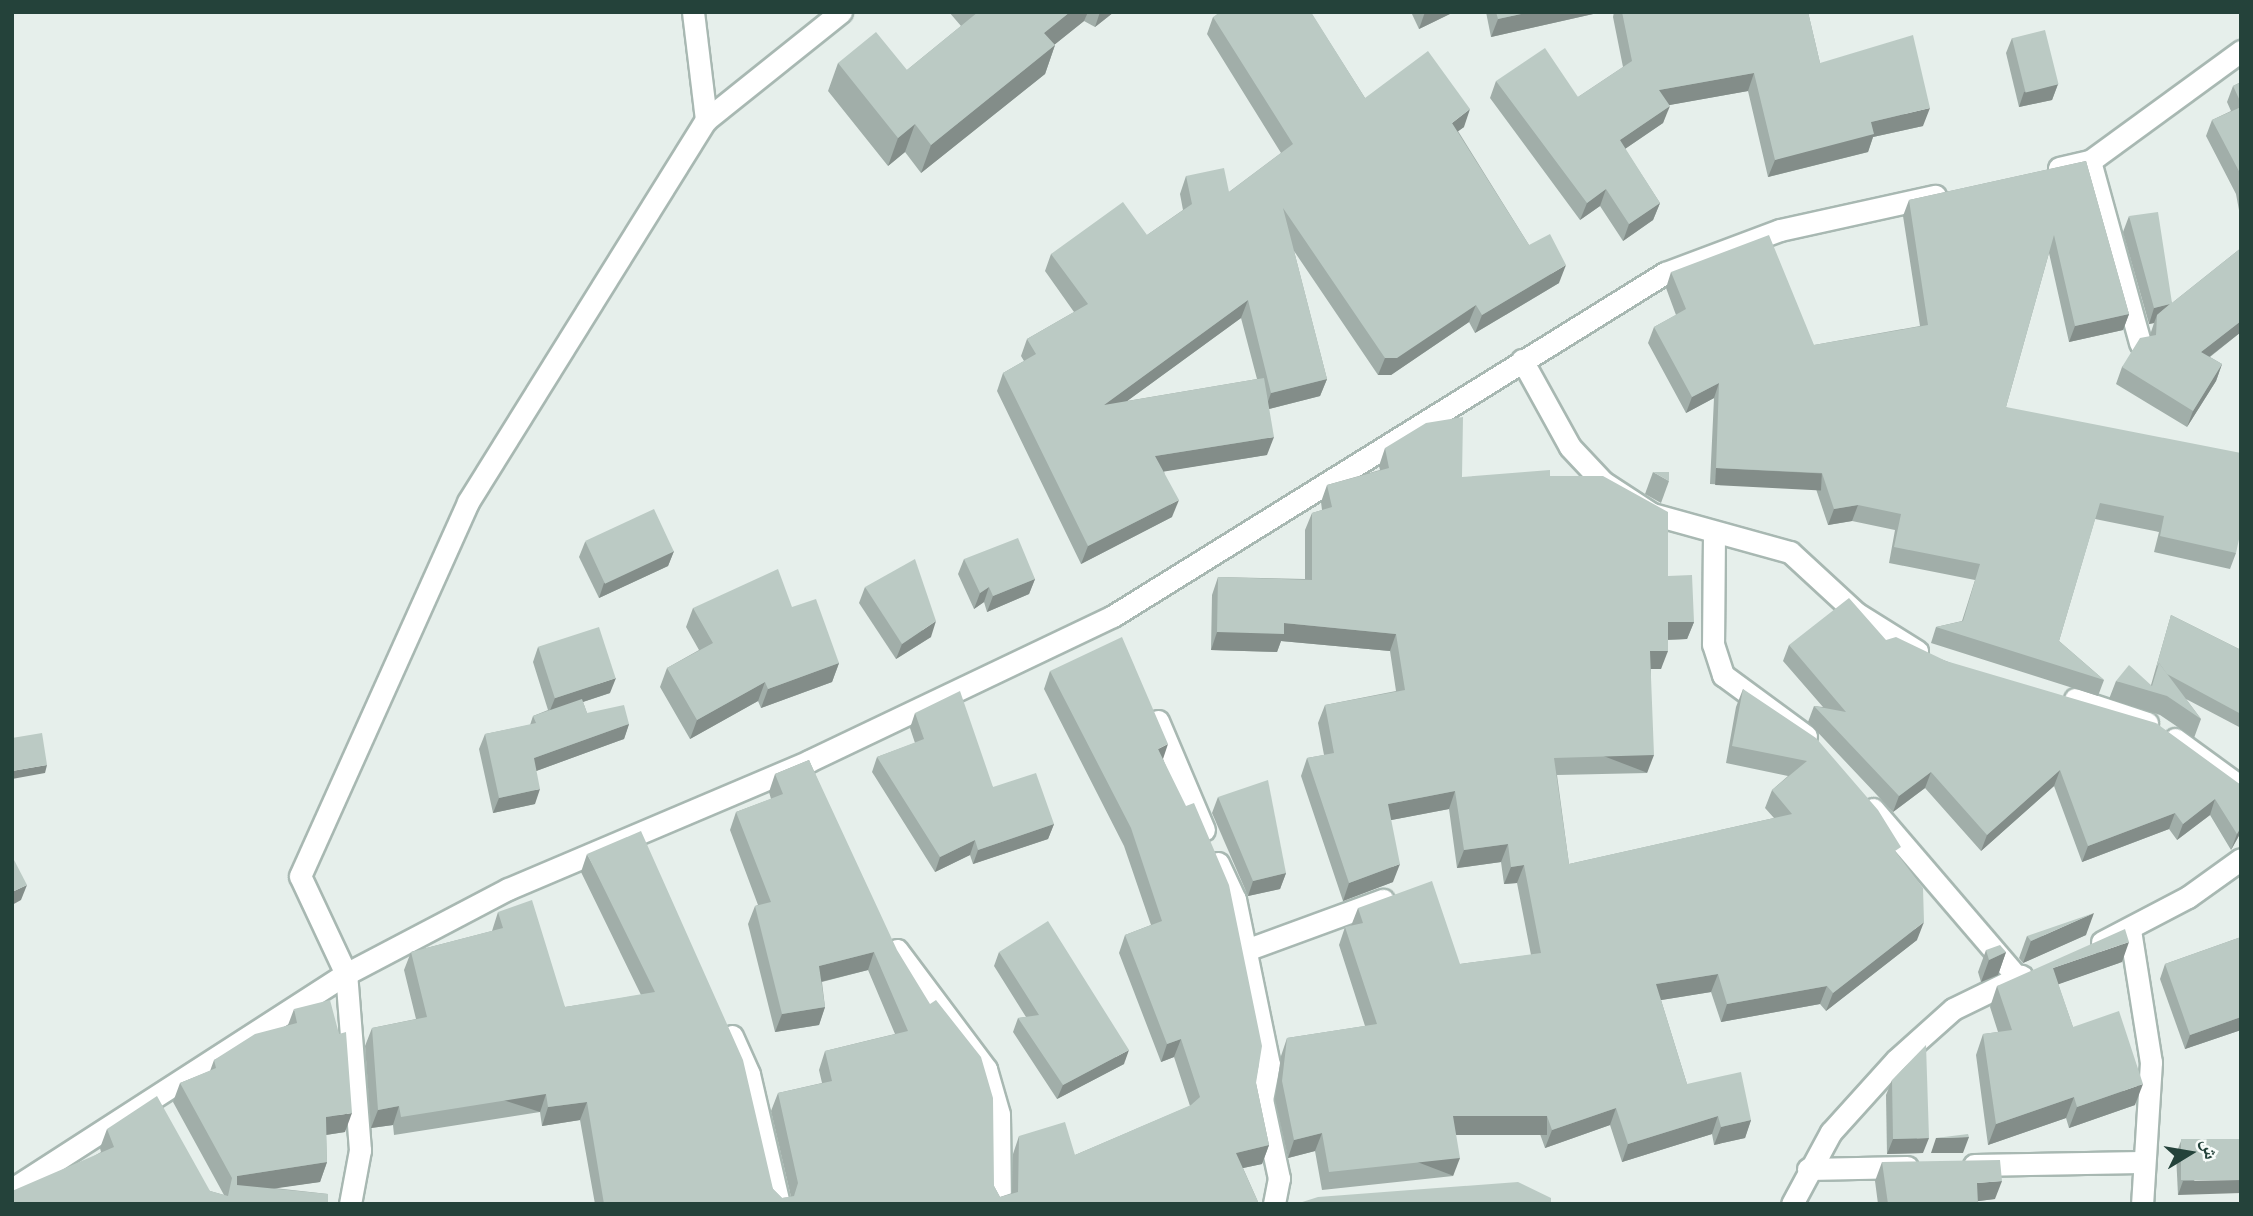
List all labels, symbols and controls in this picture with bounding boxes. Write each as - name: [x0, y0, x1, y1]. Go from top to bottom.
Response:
- north arrow: [2155, 1118, 2225, 1188]
- text: ش: [2197, 1137, 2224, 1161]

